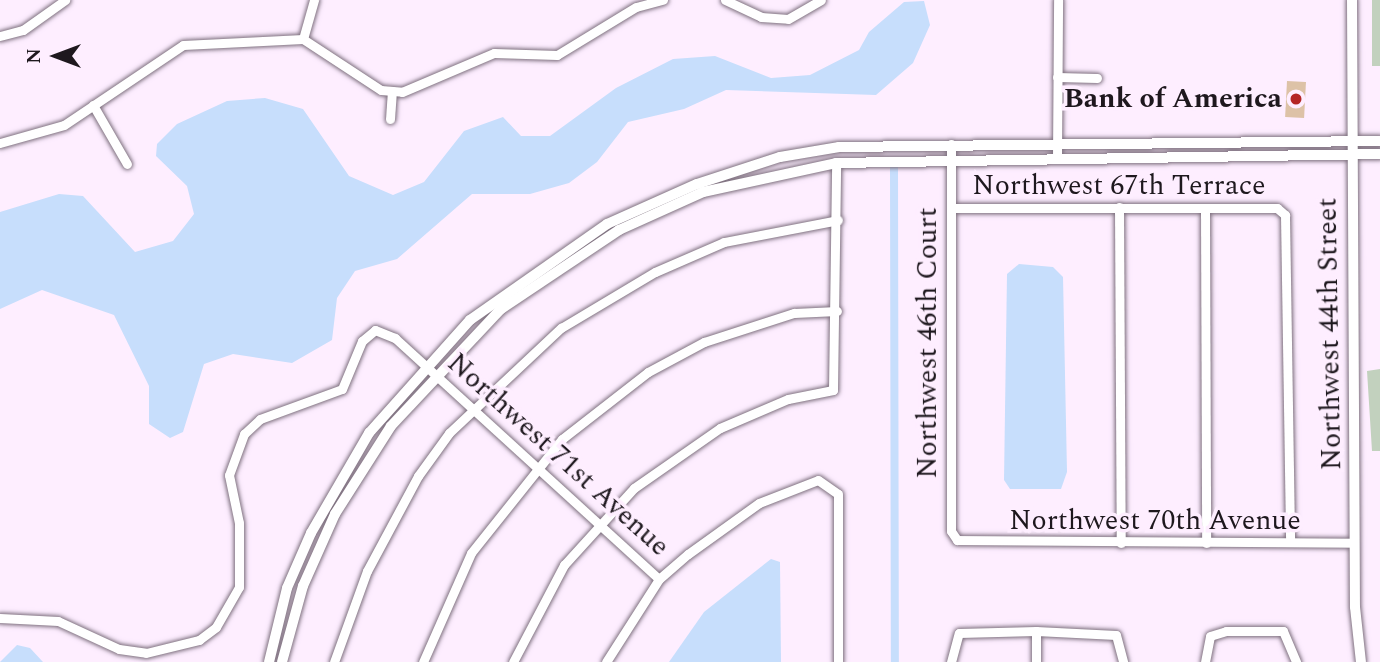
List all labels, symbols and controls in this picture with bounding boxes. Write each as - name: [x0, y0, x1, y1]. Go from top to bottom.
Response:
- north arrow: [21, 21, 91, 91]
- text: N: [20, 48, 49, 64]
- place label: Bank of America: [1064, 82, 1282, 116]
- marker: Bank of America: [1288, 91, 1304, 107]
- street label: Northwest 67th Terrace: [972, 169, 1266, 203]
- street label: Northwest 44th Street: [1311, 197, 1349, 471]
- street label: Northwest 46th Court: [911, 207, 945, 479]
- street label: Northwest 71st Avenue: [440, 346, 676, 564]
- street label: Northwest 70th Avenue: [1009, 504, 1301, 538]

